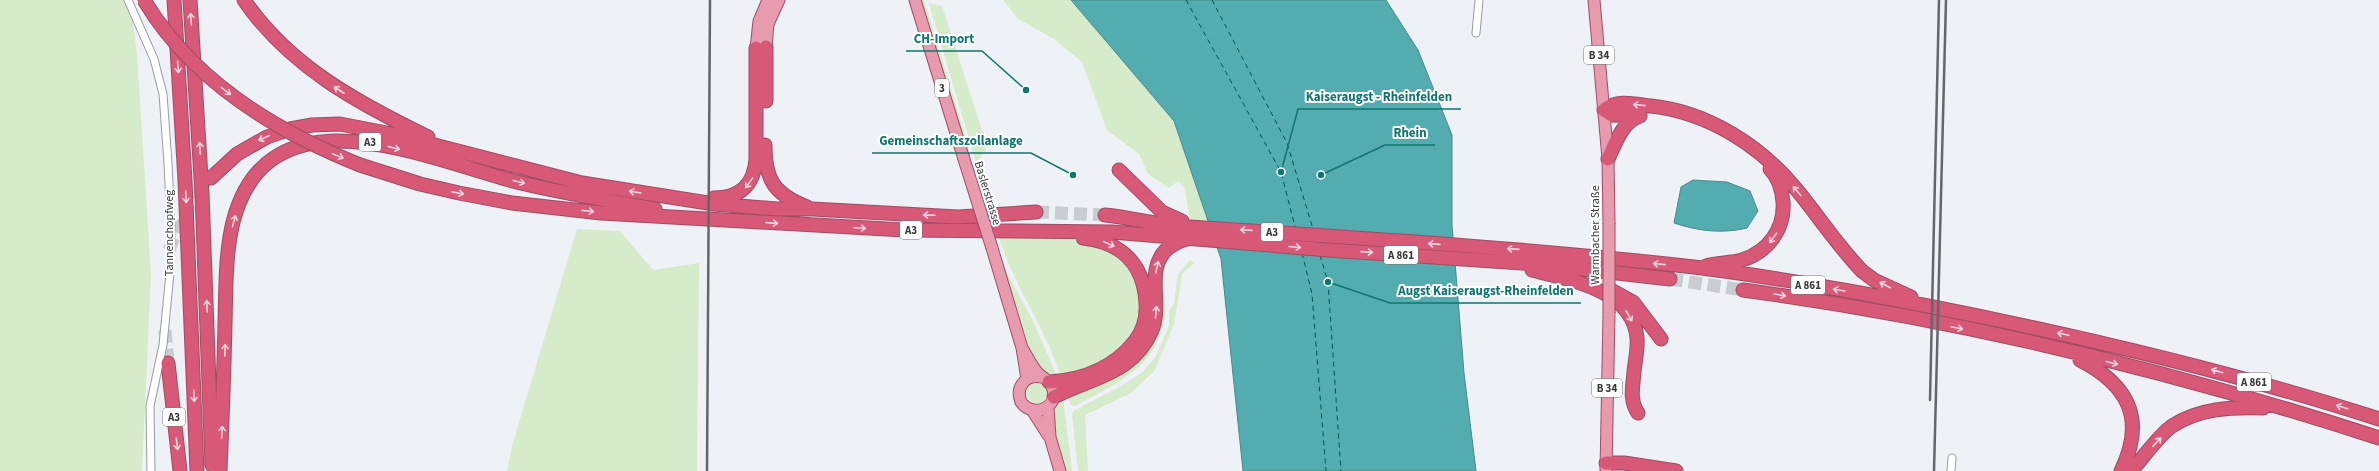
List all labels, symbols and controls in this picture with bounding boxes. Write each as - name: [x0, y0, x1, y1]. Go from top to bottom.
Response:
- one-way arrow: [188, 13, 195, 26]
- callout: CH-Import: [906, 26, 982, 51]
- text: CH-Import: [914, 30, 974, 48]
- road number: B 34: [1584, 46, 1614, 64]
- one-way arrow: [175, 60, 182, 73]
- road number: 3: [935, 79, 949, 97]
- callout: Kaiseraugst - Rheinfelden: [1298, 84, 1461, 109]
- one-way arrow: [334, 86, 345, 94]
- one-way arrow: [221, 87, 232, 95]
- text: Kaiseraugst - Rheinfelden: [1306, 88, 1452, 106]
- one-way arrow: [1633, 101, 1646, 108]
- callout: Rhein: [1385, 120, 1435, 145]
- text: Rhein: [1393, 124, 1427, 142]
- callout: Gemeinschaftszollanlage: [872, 128, 1031, 153]
- text: Gemeinschaftszollanlage: [879, 132, 1023, 150]
- road number: A3: [359, 133, 381, 151]
- one-way arrow: [258, 135, 270, 143]
- one-way arrow: [196, 142, 203, 155]
- one-way arrow: [387, 144, 400, 152]
- one-way arrow: [332, 153, 344, 161]
- street label: Baslerstrasse: [970, 159, 1005, 227]
- one-way arrow: [745, 177, 753, 188]
- one-way arrow: [512, 179, 525, 186]
- street label: Warmbacher Straße: [1587, 185, 1604, 285]
- one-way arrow: [1793, 186, 1802, 196]
- one-way arrow: [629, 188, 642, 196]
- street label: Tannenchopfweg: [161, 190, 178, 276]
- one-way arrow: [182, 190, 190, 203]
- one-way arrow: [451, 190, 464, 198]
- one-way arrow: [581, 208, 594, 215]
- one-way arrow: [923, 212, 936, 219]
- one-way arrow: [230, 215, 238, 228]
- one-way arrow: [765, 219, 778, 226]
- road number: A3: [900, 221, 922, 239]
- road number: A3: [1261, 223, 1283, 241]
- one-way arrow: [853, 224, 866, 231]
- one-way arrow: [1240, 227, 1253, 234]
- one-way arrow: [1769, 232, 1777, 243]
- one-way arrow: [1428, 240, 1441, 247]
- one-way arrow: [1103, 241, 1115, 248]
- one-way arrow: [1288, 244, 1301, 251]
- road number: A 861: [1384, 246, 1418, 264]
- one-way arrow: [1507, 246, 1520, 253]
- one-way arrow: [1360, 249, 1373, 256]
- one-way arrow: [1653, 260, 1666, 267]
- one-way arrow: [1153, 261, 1161, 274]
- road number: A 861: [1791, 276, 1825, 294]
- callout: Augst Kaiseraugst-Rheinfelden: [1390, 278, 1581, 303]
- one-way arrow: [1879, 281, 1891, 288]
- text: Augst Kaiseraugst-Rheinfelden: [1397, 282, 1574, 300]
- one-way arrow: [1833, 285, 1846, 293]
- one-way arrow: [1773, 292, 1786, 300]
- one-way arrow: [203, 300, 211, 313]
- one-way arrow: [1152, 306, 1159, 319]
- one-way arrow: [1626, 310, 1634, 322]
- one-way arrow: [1950, 324, 1963, 332]
- one-way arrow: [2057, 330, 2070, 338]
- one-way arrow: [221, 344, 229, 357]
- one-way arrow: [2106, 360, 2119, 368]
- one-way arrow: [2211, 367, 2224, 374]
- road number: A 861: [2237, 373, 2271, 391]
- road number: B 34: [1592, 379, 1622, 397]
- one-way arrow: [191, 389, 198, 402]
- one-way arrow: [2336, 403, 2349, 410]
- road number: A3: [163, 408, 185, 426]
- one-way arrow: [218, 426, 225, 439]
- one-way arrow: [173, 437, 181, 450]
- one-way arrow: [2152, 437, 2162, 447]

